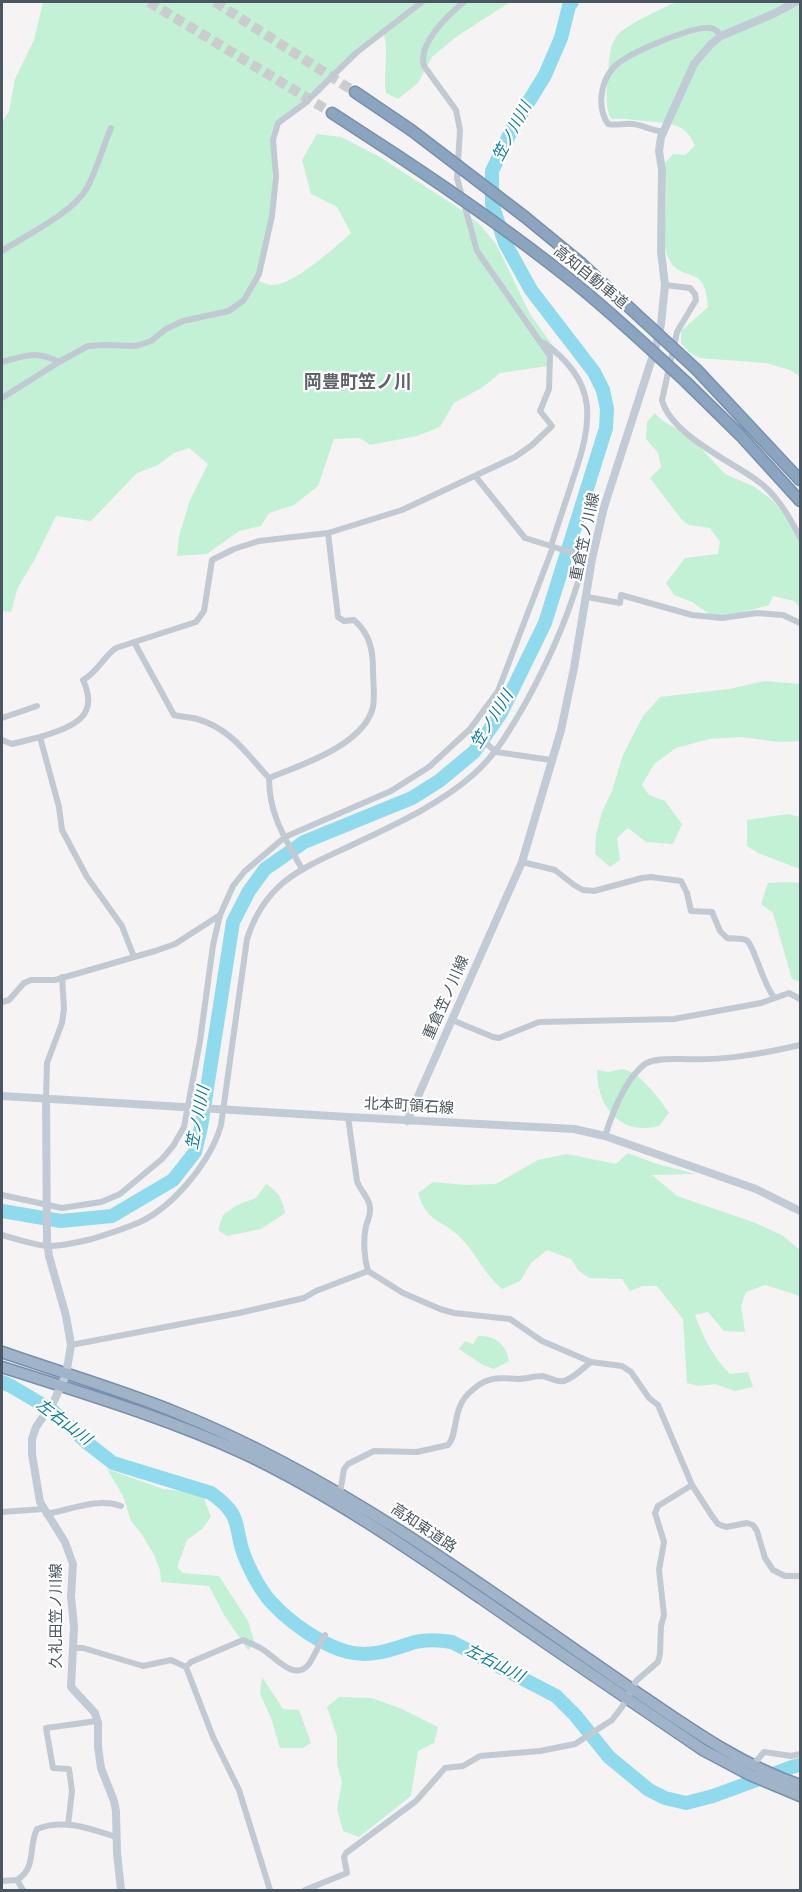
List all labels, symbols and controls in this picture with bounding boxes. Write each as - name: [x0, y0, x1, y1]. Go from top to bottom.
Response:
- water label: 笠ノ川川: [490, 99, 536, 165]
- street label: 高知自動車道: [549, 243, 631, 313]
- district label: 岡豊町笠ノ川: [304, 373, 412, 395]
- street label: 重倉笠ノ川線: [568, 491, 604, 583]
- water label: 笠ノ川川: [468, 688, 518, 752]
- street label: 重倉笠ノ川線: [420, 953, 474, 1043]
- water label: 笠ノ川川: [183, 1085, 215, 1151]
- street label: 北本町領石線: [364, 1096, 454, 1118]
- water label: 左右山川: [32, 1396, 94, 1450]
- street label: 高知東道路: [387, 1501, 459, 1557]
- street label: 久礼田笠ノ川線: [48, 1564, 66, 1668]
- water label: 左右山川: [461, 1641, 527, 1687]

